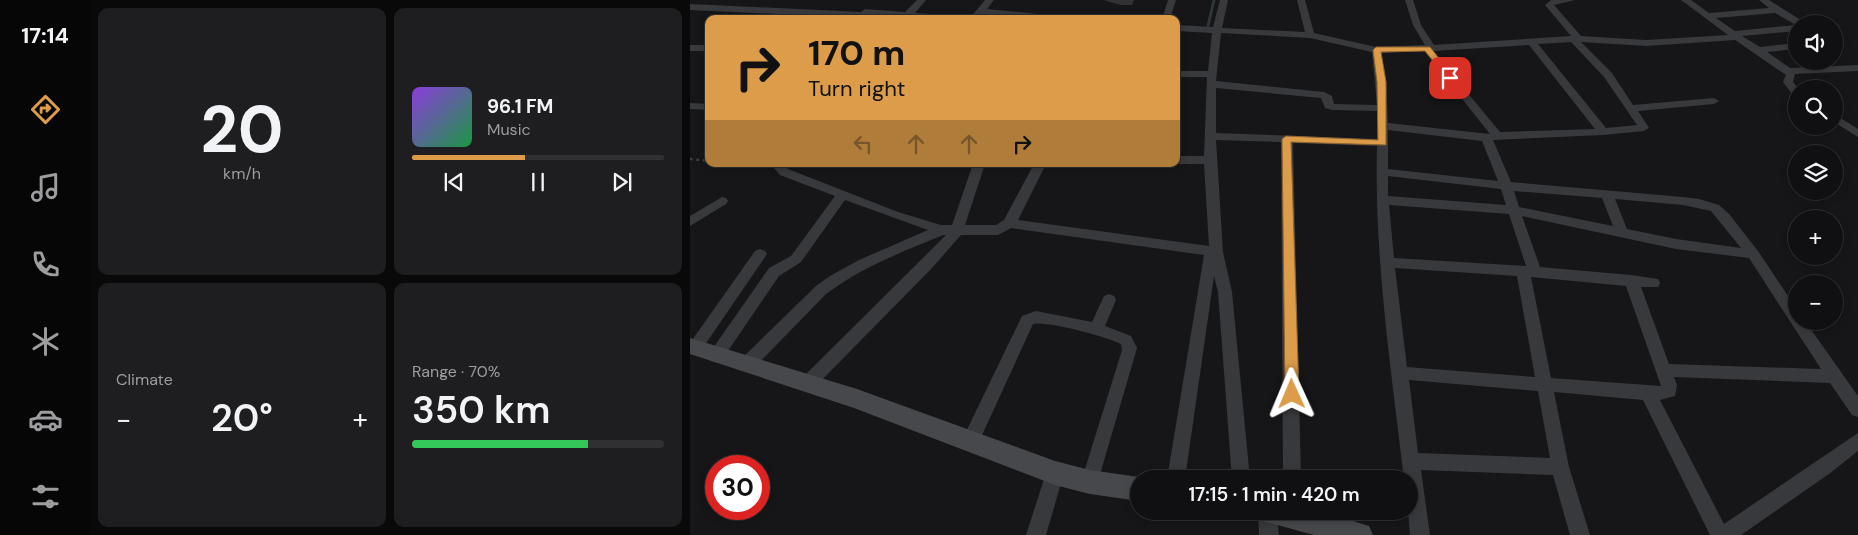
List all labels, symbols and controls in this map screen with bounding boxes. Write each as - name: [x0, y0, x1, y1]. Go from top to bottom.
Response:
- map controls: [1788, 15, 1843, 330]
- button: sound: [1788, 15, 1843, 70]
- text: 17:14: [21, 21, 69, 50]
- text: 170 m: [808, 30, 905, 76]
- icon: right: [725, 35, 790, 100]
- pin: [1429, 57, 1471, 99]
- icon: arrive: [1436, 64, 1464, 92]
- text: Turn right: [808, 74, 905, 103]
- button: search: [1788, 80, 1843, 135]
- text: 20: [201, 88, 284, 172]
- icon: directions: [28, 92, 63, 127]
- text: 96.1 FM: [487, 94, 553, 119]
- text: Music: [487, 119, 531, 140]
- icon: left: [849, 130, 877, 158]
- icon: ahead: [902, 130, 930, 158]
- icon: ahead: [955, 130, 983, 158]
- icon: right: [1008, 130, 1036, 158]
- button: layers: [1788, 145, 1843, 200]
- text: km/h: [223, 163, 261, 184]
- icon: previous: [440, 168, 468, 196]
- icon: pause: [524, 168, 552, 196]
- icon: next: [608, 168, 636, 196]
- icon: music: [28, 170, 63, 205]
- button: +: [1788, 210, 1843, 265]
- icon: phone: [28, 247, 63, 282]
- button: −: [1788, 275, 1843, 330]
- icon: climate: [28, 324, 63, 359]
- text: Range · 70%: [412, 361, 500, 382]
- position arrow: [1265, 367, 1317, 419]
- text: Climate: [116, 369, 173, 390]
- text: 350 km: [412, 385, 550, 435]
- text: 20°: [211, 393, 273, 443]
- text: −: [116, 401, 131, 438]
- text: +: [353, 401, 368, 438]
- icon: car: [28, 402, 63, 437]
- speed limit sign: 30: [705, 455, 770, 520]
- icon: filters: [28, 479, 63, 514]
- text: 17:15 · 1 min · 420 m: [1188, 482, 1360, 507]

